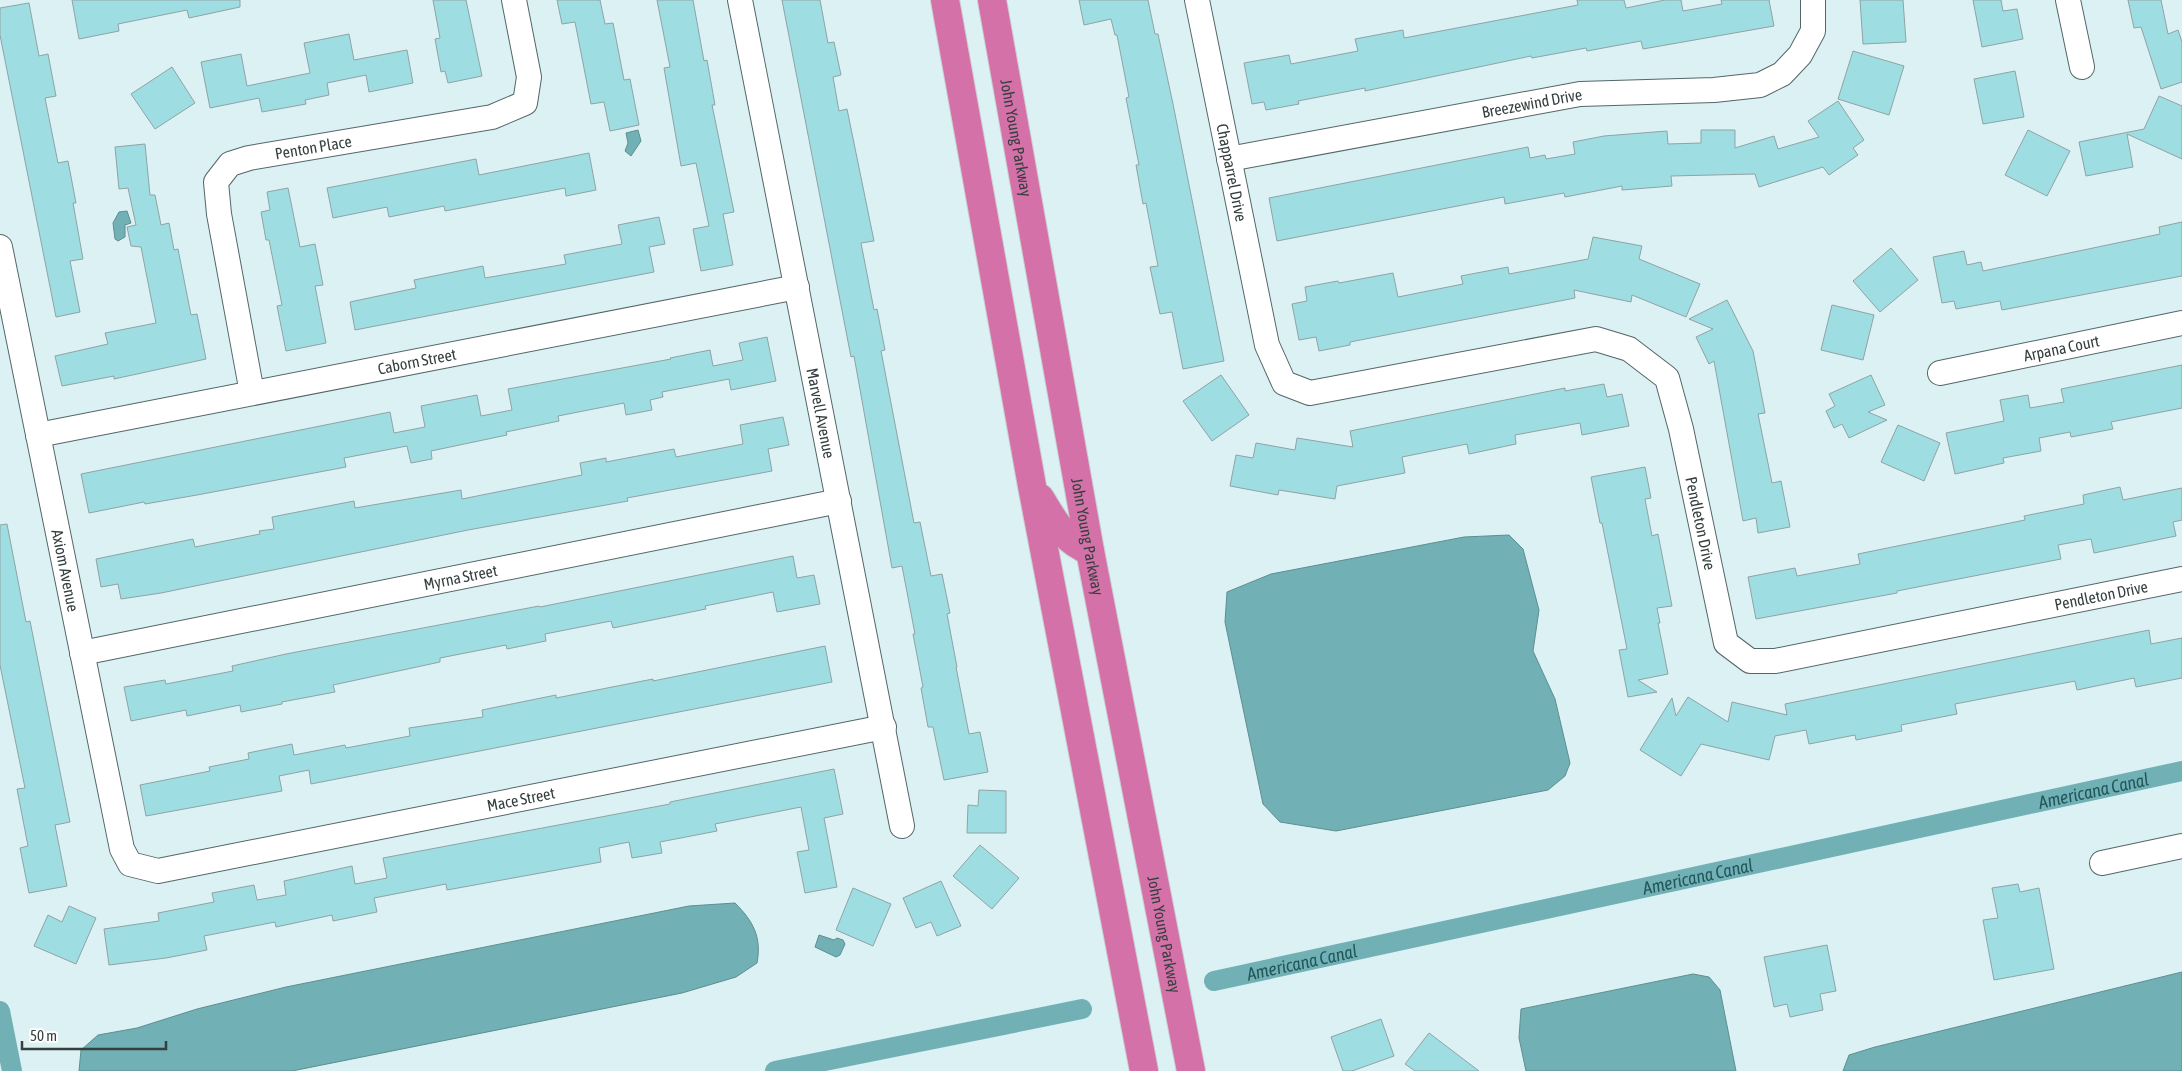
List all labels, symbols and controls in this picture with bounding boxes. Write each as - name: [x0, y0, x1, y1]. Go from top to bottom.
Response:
- street label: John Young Parkway: [997, 78, 1036, 199]
- street label: Breezewind Drive: [1480, 85, 1583, 121]
- street label: Chapparrel Drive: [1213, 122, 1251, 223]
- street label: Penton Place: [274, 132, 353, 162]
- street label: Arpana Court: [2022, 331, 2101, 364]
- street label: Caborn Street: [376, 345, 458, 378]
- street label: Marvell Avenue: [803, 366, 839, 460]
- street label: Pendleton Drive: [1682, 475, 1719, 571]
- street label: John Young Parkway: [1068, 476, 1107, 597]
- street label: Axiom Avenue: [48, 528, 83, 613]
- street label: Myrna Street: [422, 561, 499, 593]
- street label: Pendleton Drive: [2053, 577, 2149, 613]
- water label: Americana Canal: [2035, 768, 2151, 813]
- street label: Mace Street: [485, 783, 557, 815]
- water label: Americana Canal: [1640, 854, 1755, 898]
- street label: John Young Parkway: [1144, 874, 1185, 995]
- water label: Americana Canal: [1244, 940, 1359, 984]
- scale bar: [22, 1018, 166, 1050]
- text: 50 m: [30, 1027, 57, 1044]

